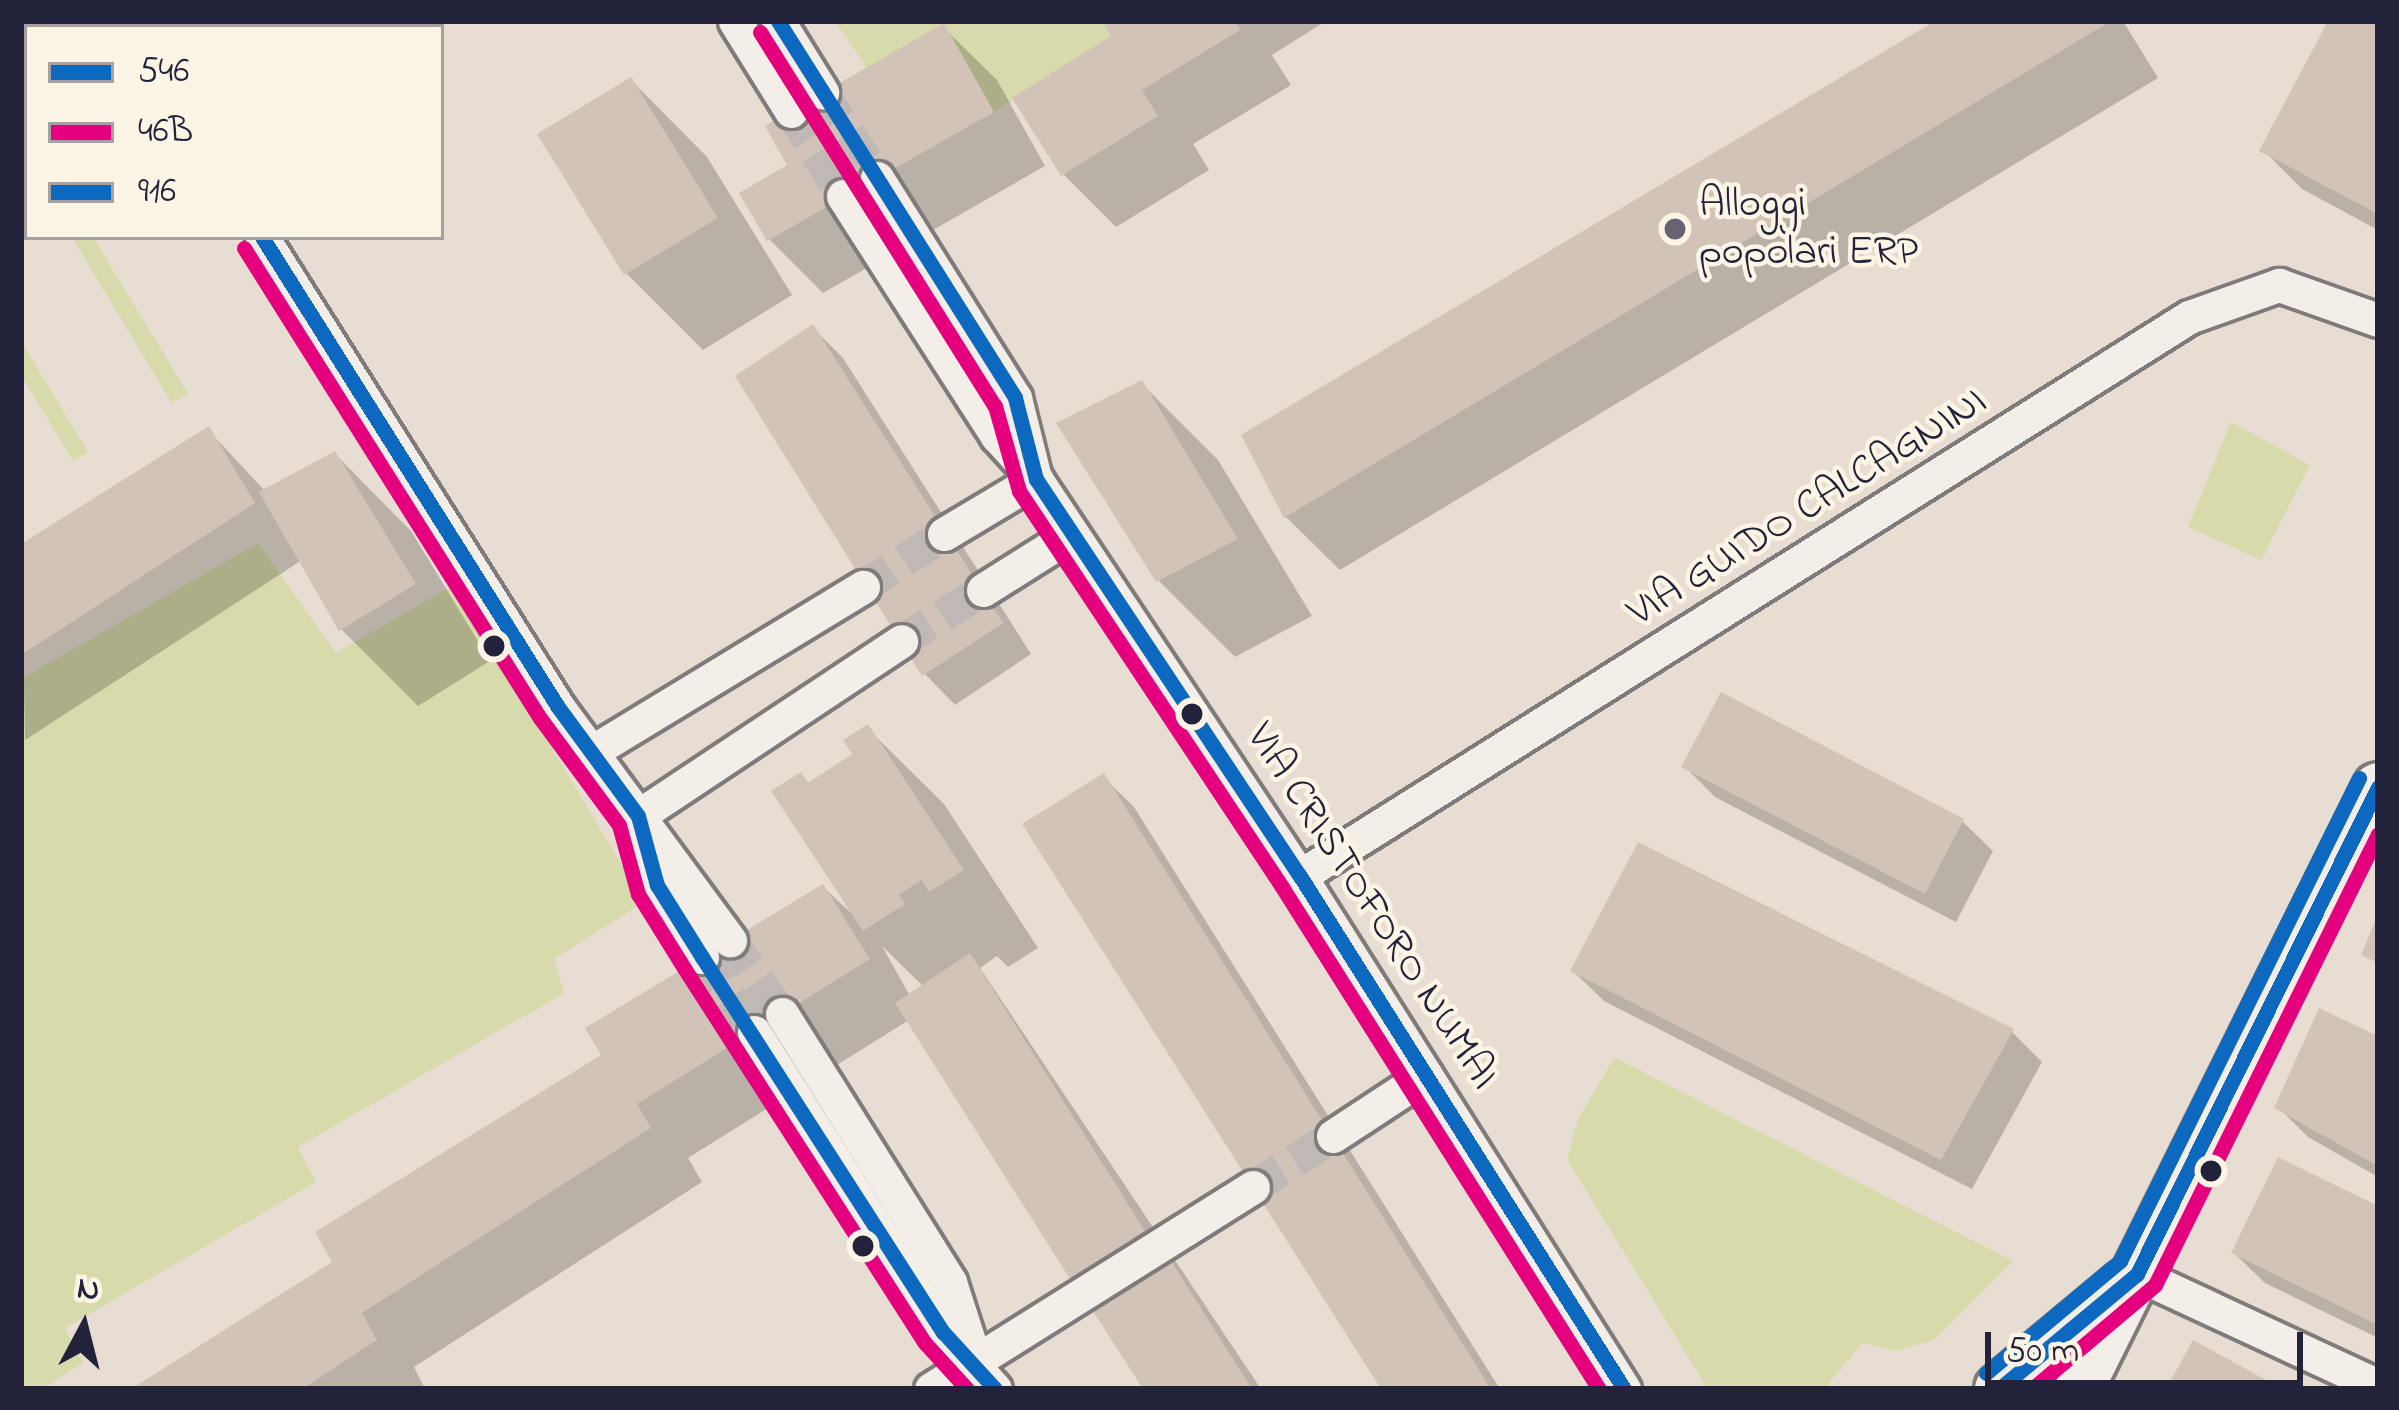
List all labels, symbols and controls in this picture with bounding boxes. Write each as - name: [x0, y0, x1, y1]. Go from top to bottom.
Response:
- legend: [24, 24, 444, 240]
- text: 546: [138, 46, 189, 99]
- text: 46B: [138, 106, 193, 159]
- text: 916: [138, 166, 176, 219]
- place label: Alloggi popolari ERP: [1699, 180, 1918, 278]
- marker: Alloggi popolari ERP: [1662, 216, 1688, 242]
- street label: VIA GUIDO CALCAGNINI: [1619, 377, 1997, 639]
- unlabelled marker: [483, 635, 505, 657]
- unlabelled marker: [1181, 703, 1203, 725]
- street label: VIA CRISTOFORO NUMAI: [1234, 714, 1508, 1100]
- unlabelled marker: [2200, 1160, 2222, 1182]
- unlabelled marker: [852, 1235, 874, 1257]
- text: N: [74, 1265, 102, 1315]
- north arrow: [24, 1266, 144, 1386]
- scale bar: [1991, 1308, 2309, 1382]
- text: 50 m: [2006, 1326, 2079, 1379]

